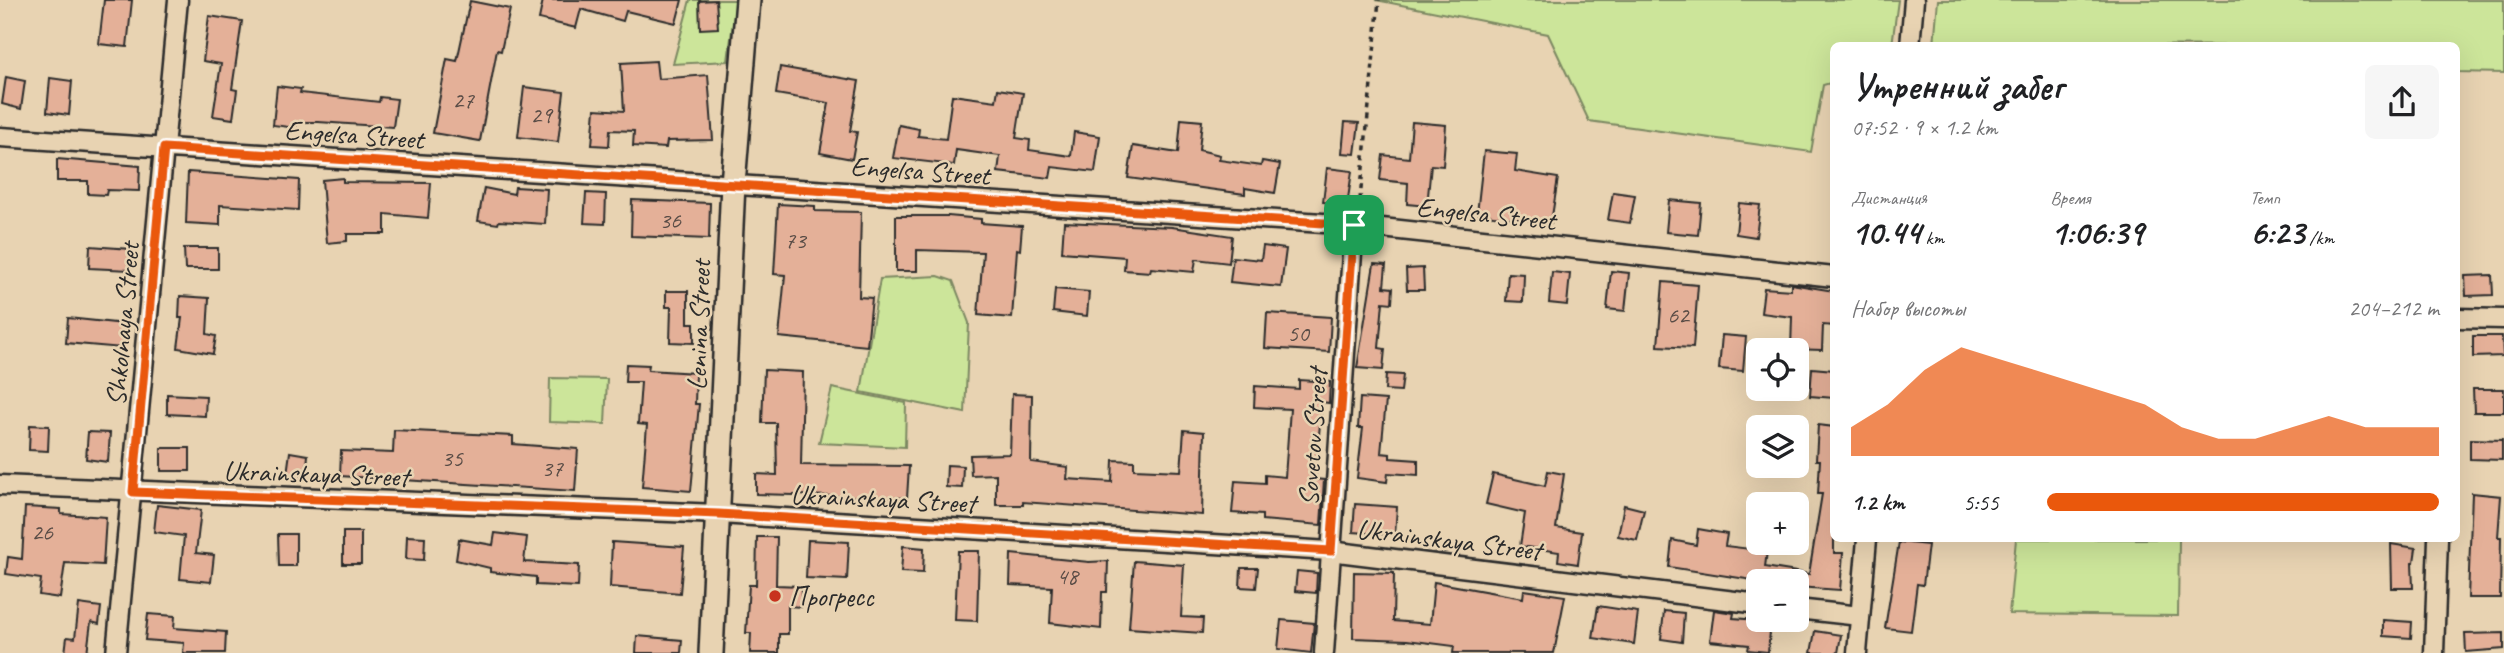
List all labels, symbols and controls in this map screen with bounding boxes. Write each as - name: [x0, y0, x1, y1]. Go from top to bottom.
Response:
- text: Утренний забег: [1851, 63, 2063, 110]
- button: share: [2365, 65, 2439, 139]
- house number: 27: [452, 85, 475, 115]
- house number: 29: [530, 100, 554, 130]
- street label: Engelsa Street: [283, 112, 427, 157]
- text: 07:52 · 9 × 1.2 km: [1851, 113, 1997, 142]
- street label: Engelsa Street: [849, 148, 993, 193]
- text: Дистанция: [1851, 186, 1927, 210]
- text: Время: [2050, 186, 2090, 210]
- text: Темп: [2250, 186, 2280, 210]
- street label: Engelsa Street: [1415, 189, 1560, 238]
- pin: [1324, 195, 1384, 255]
- house number: 36: [659, 205, 682, 235]
- icon: arrive: [1335, 206, 1373, 244]
- text: 10.44: [1851, 210, 1921, 255]
- text: 1:06:39: [2050, 210, 2143, 255]
- text: 6:23: [2250, 210, 2305, 255]
- house number: 73: [784, 225, 808, 255]
- text: km: [1921, 226, 1944, 250]
- text: /km: [2305, 226, 2334, 250]
- street label: Shkolnaya Street: [98, 238, 147, 407]
- street label: Lenina Street: [679, 257, 718, 391]
- text: Набор высоты: [1851, 294, 1965, 323]
- text: 204–212 m: [2348, 294, 2439, 323]
- house number: 62: [1667, 300, 1691, 330]
- house number: 50: [1287, 318, 1311, 348]
- map controls: [1746, 338, 1809, 632]
- button: locate: [1746, 338, 1809, 401]
- street label: Sovetov Street: [1290, 363, 1335, 507]
- button: layers: [1746, 415, 1809, 478]
- house number: 35: [441, 443, 464, 473]
- street label: Ukrainskaya Street: [223, 453, 413, 494]
- house number: 37: [541, 453, 564, 483]
- street label: Ukrainskaya Street: [790, 476, 980, 521]
- text: 1.2 km: [1851, 488, 1905, 517]
- text: 5:55: [1963, 488, 1999, 517]
- button: +: [1746, 492, 1809, 555]
- street label: Ukrainskaya Street: [1355, 511, 1547, 569]
- house number: 26: [31, 517, 54, 547]
- house number: 48: [1056, 561, 1080, 591]
- button: −: [1746, 569, 1809, 632]
- place label: Прогресс: [789, 579, 875, 614]
- marker: Прогресс: [767, 588, 783, 604]

